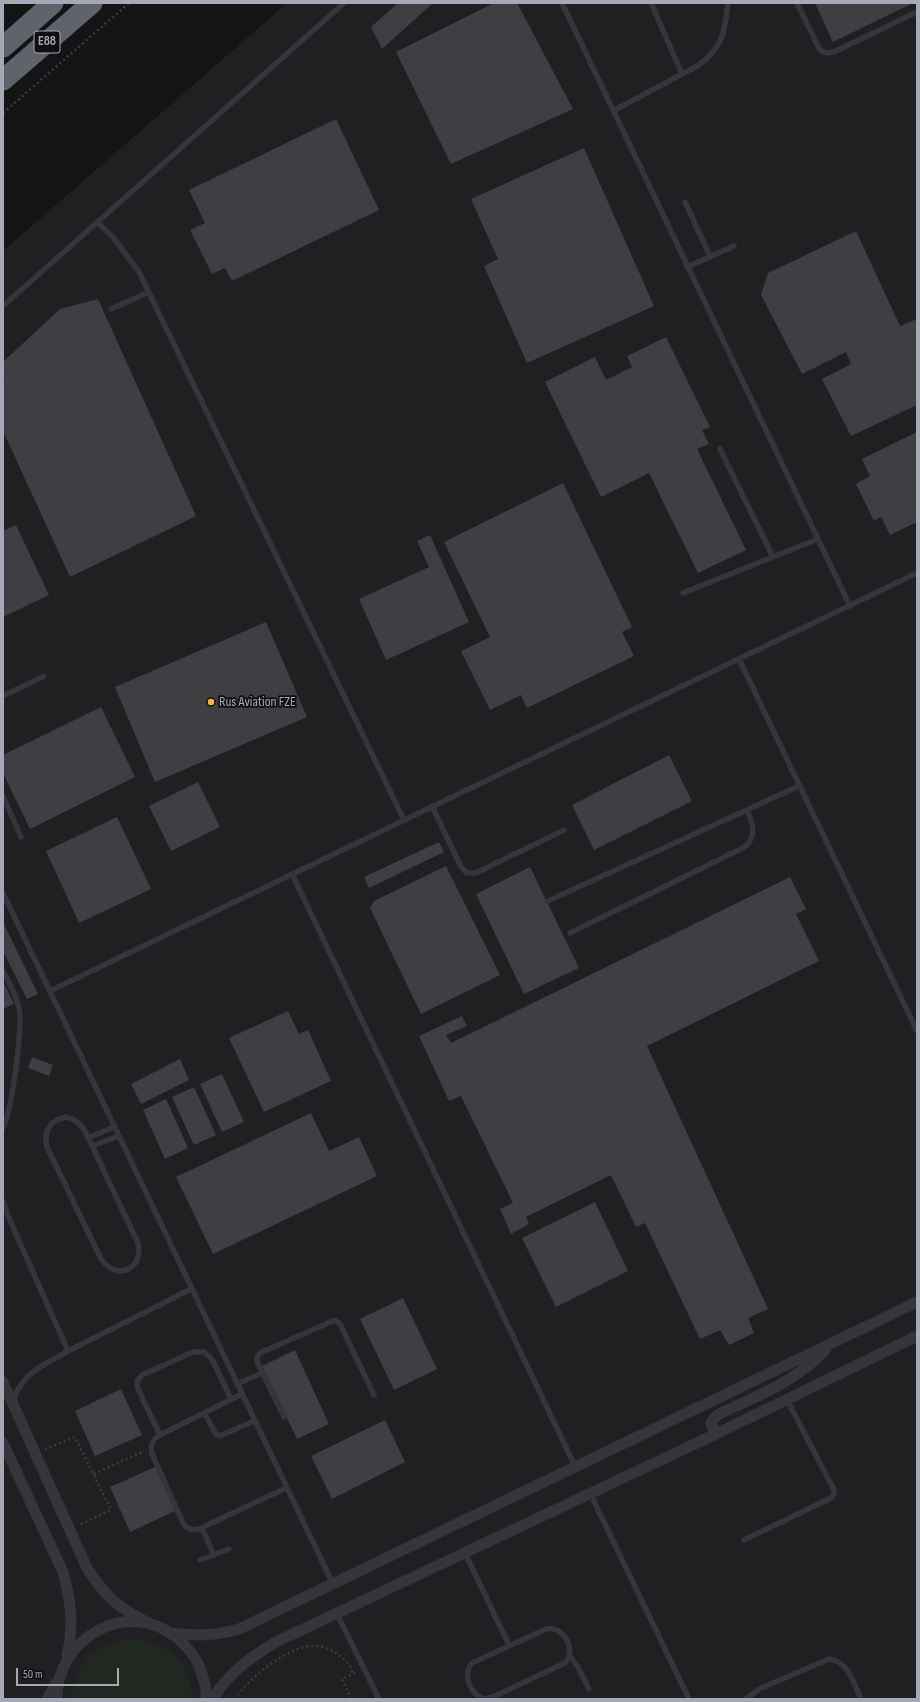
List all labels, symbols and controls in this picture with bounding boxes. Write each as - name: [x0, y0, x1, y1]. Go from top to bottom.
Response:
- road number: E88: [34, 31, 60, 53]
- place label: Rus Aviation FZE: [219, 694, 296, 710]
- marker: Rus Aviation FZE: [206, 697, 216, 707]
- scale bar: [18, 1660, 121, 1686]
- text: 50 m: [23, 1667, 43, 1682]

